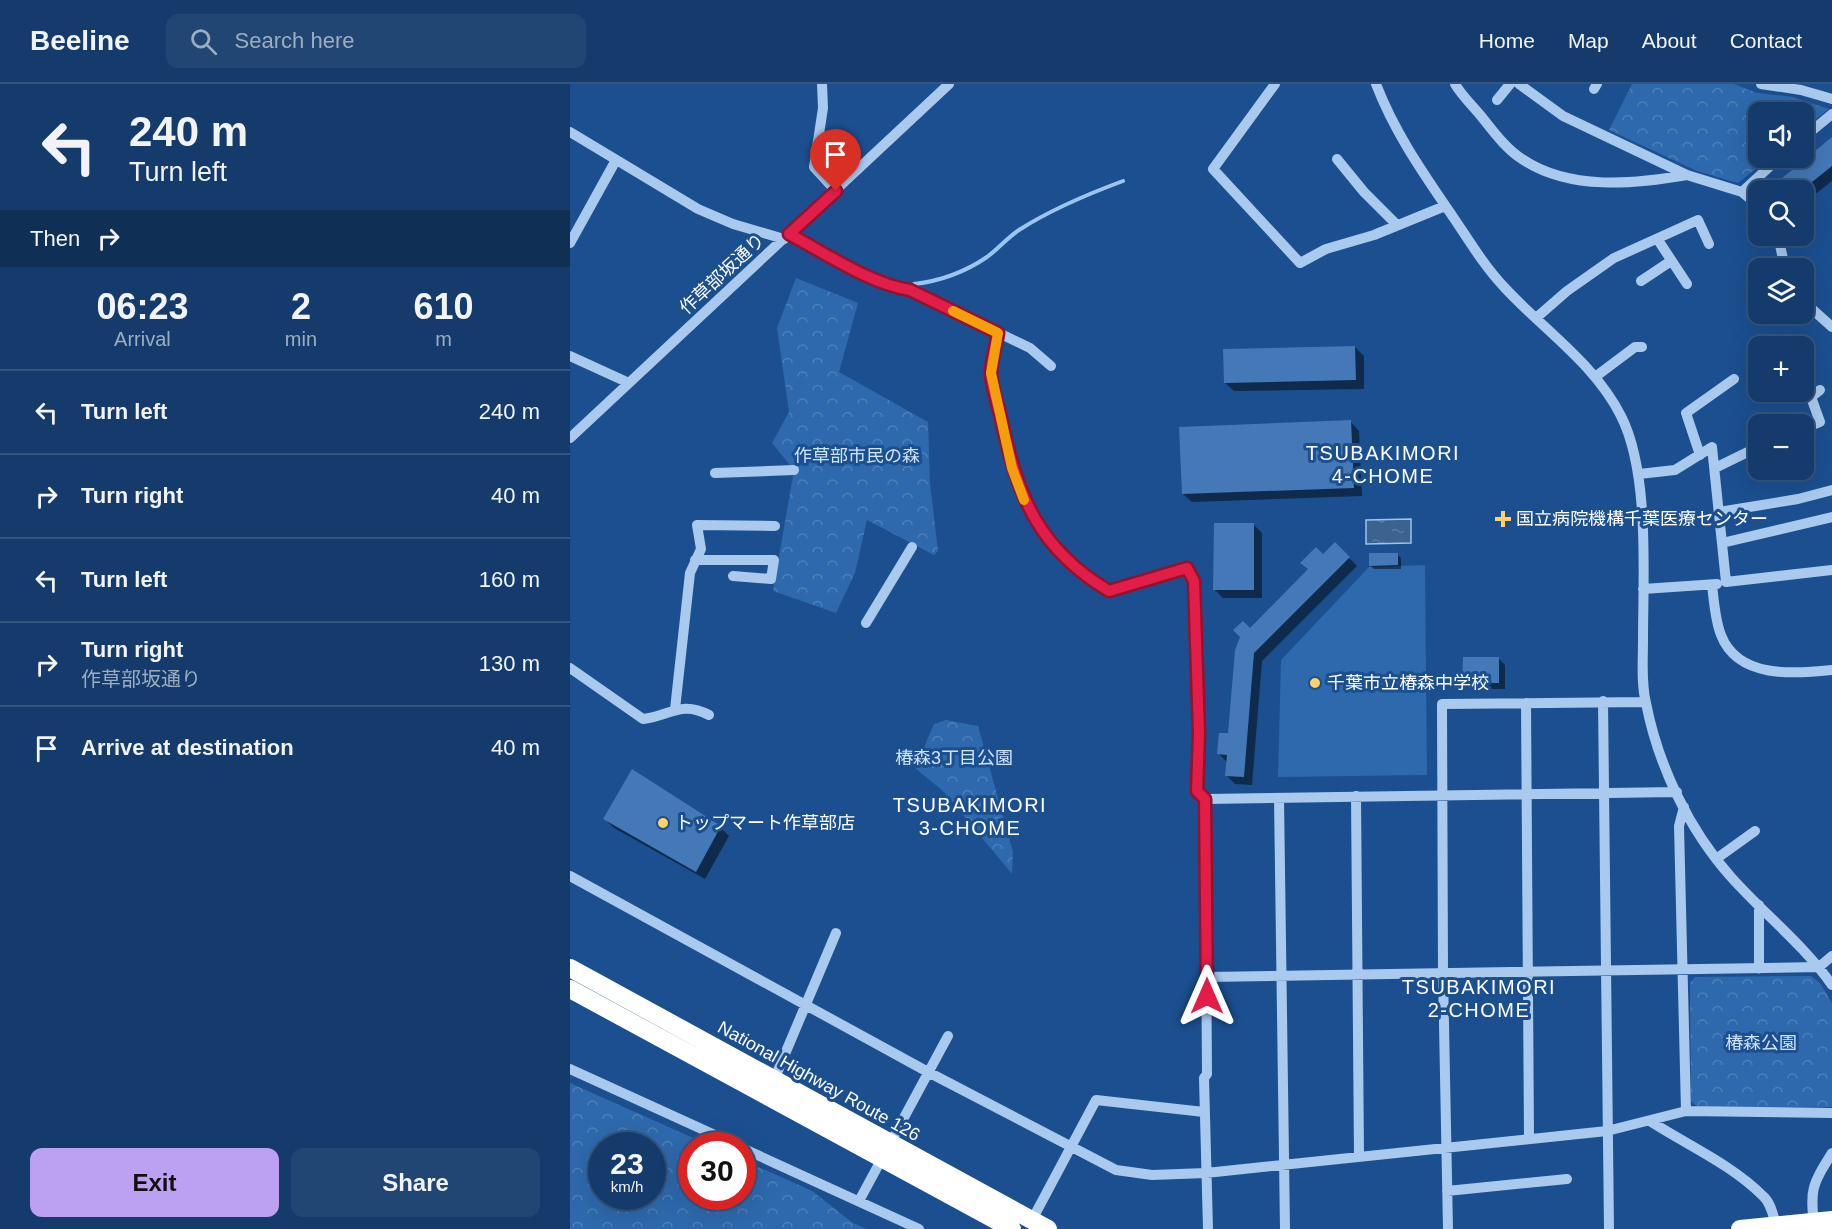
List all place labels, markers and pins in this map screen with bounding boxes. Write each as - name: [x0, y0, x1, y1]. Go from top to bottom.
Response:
- pin: [810, 129, 861, 191]
- place label: 国立病院機構千葉医療センター: [1516, 509, 1768, 529]
- marker: 国立病院機構千葉医療センター: [1494, 510, 1512, 528]
- place label: 千葉市立椿森中学校: [1327, 673, 1489, 693]
- marker: 千葉市立椿森中学校: [1308, 676, 1322, 690]
- place label: トップマート作草部店: [675, 813, 855, 833]
- marker: トップマート作草部店: [656, 816, 670, 830]

